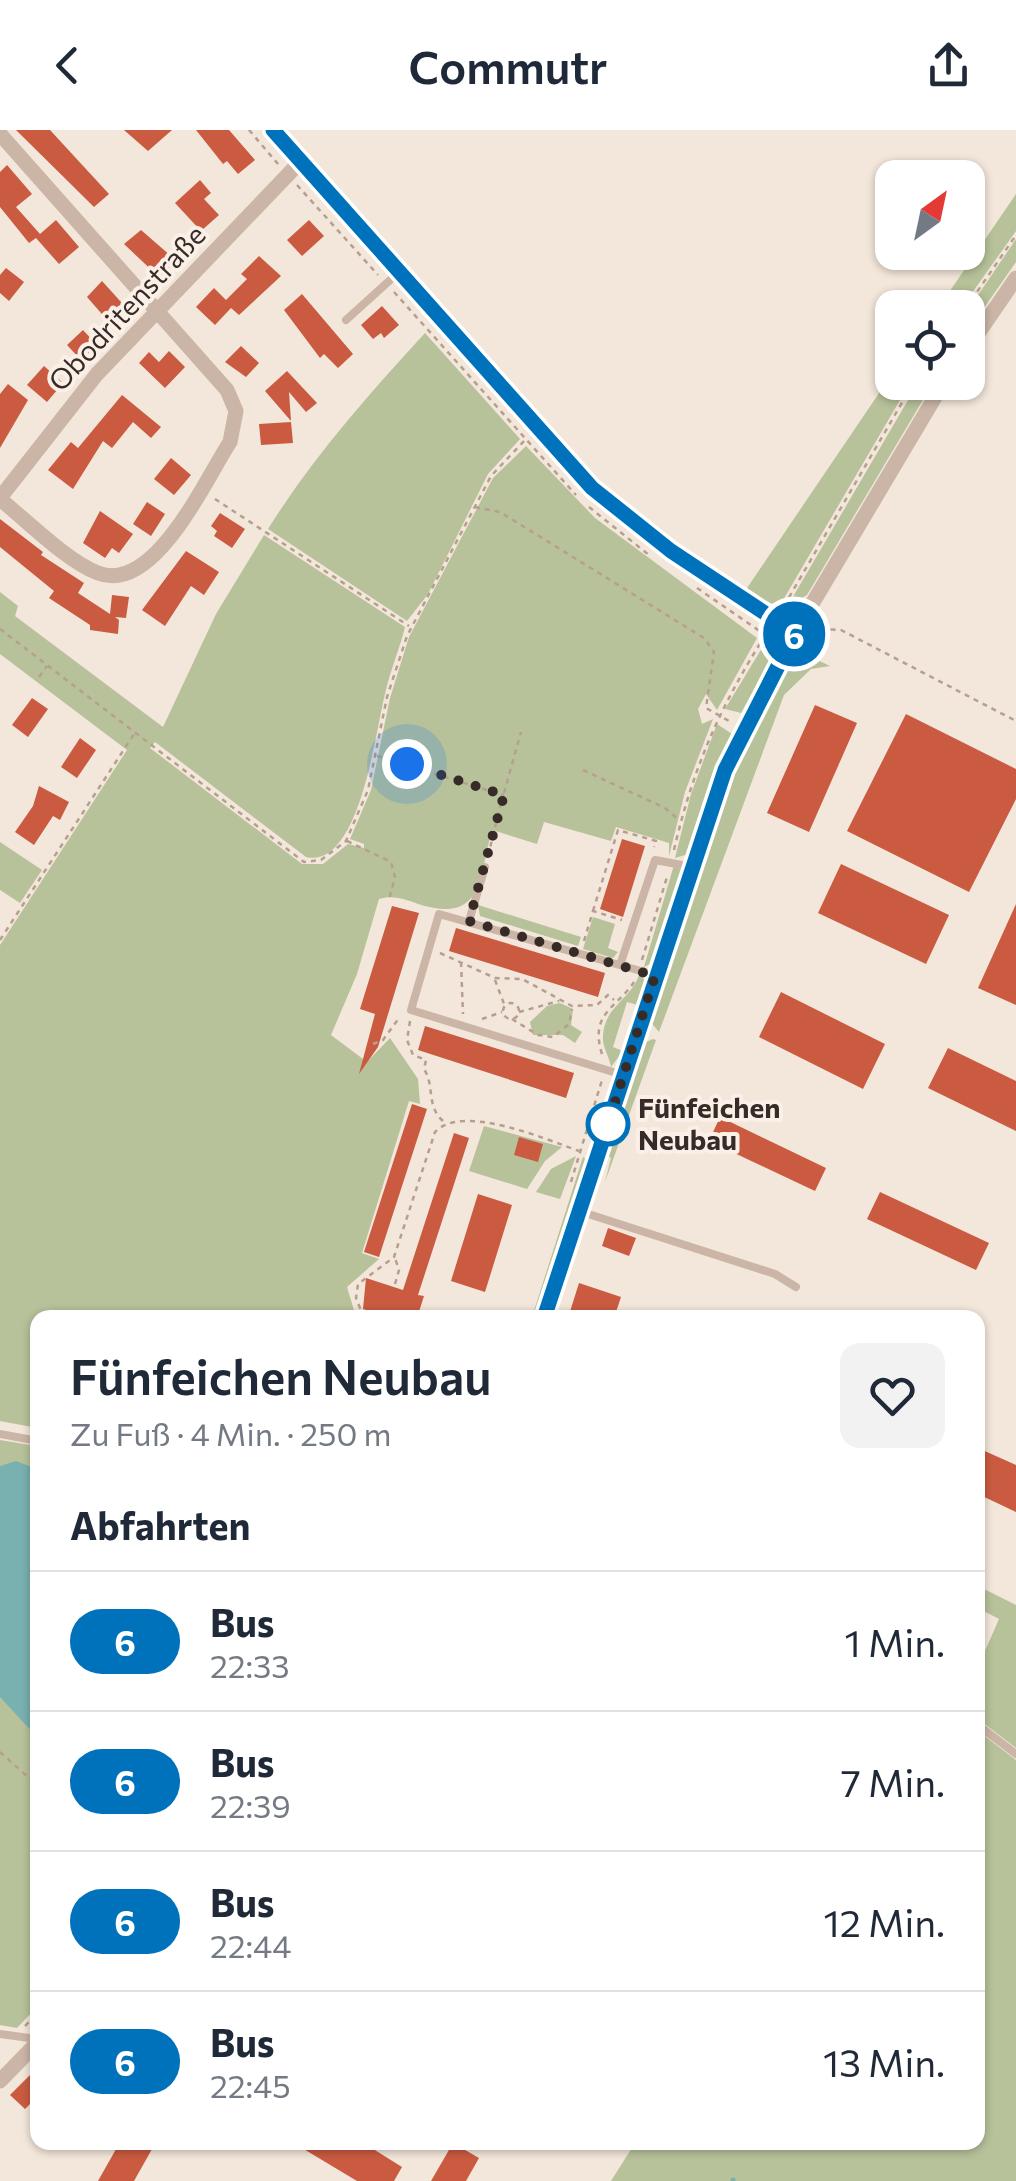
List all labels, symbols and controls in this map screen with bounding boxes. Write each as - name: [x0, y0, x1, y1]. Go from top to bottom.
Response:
- icon: back: [40, 38, 95, 93]
- text: Commutr: [409, 38, 607, 93]
- icon: share: [921, 38, 976, 93]
- north arrow: [875, 160, 985, 270]
- map controls: [875, 160, 985, 400]
- street label: Obodritenstraße: [41, 217, 212, 397]
- button: locate: [875, 290, 985, 400]
- line badge: 6: [762, 602, 826, 666]
- text: 6: [783, 613, 805, 656]
- your location: [382, 739, 432, 789]
- place label: Fünfeichen Neubau: [638, 1090, 780, 1156]
- marker: Fünfeichen Neubau: [587, 1103, 629, 1145]
- button: heart: [840, 1343, 945, 1448]
- text: Fünfeichen Neubau: [70, 1346, 492, 1405]
- text: Zu Fuß · 4 Min. · 250 m: [70, 1413, 391, 1453]
- text: Abfahrten: [70, 1501, 250, 1548]
- text: Bus: [210, 1598, 275, 1645]
- text: 1 Min.: [845, 1618, 945, 1665]
- text: 6: [114, 1620, 136, 1663]
- text: 22:33: [210, 1645, 289, 1685]
- text: Bus: [210, 1738, 275, 1785]
- text: 7 Min.: [841, 1758, 945, 1805]
- text: 6: [114, 1760, 136, 1803]
- text: 22:39: [210, 1785, 291, 1825]
- text: Bus: [210, 1878, 275, 1925]
- text: 12 Min.: [824, 1898, 945, 1945]
- text: 6: [114, 1900, 136, 1943]
- text: 22:44: [210, 1925, 291, 1965]
- text: Bus: [210, 2018, 275, 2065]
- text: 13 Min.: [823, 2038, 945, 2085]
- text: 6: [114, 2040, 136, 2083]
- text: 22:45: [210, 2065, 291, 2105]

